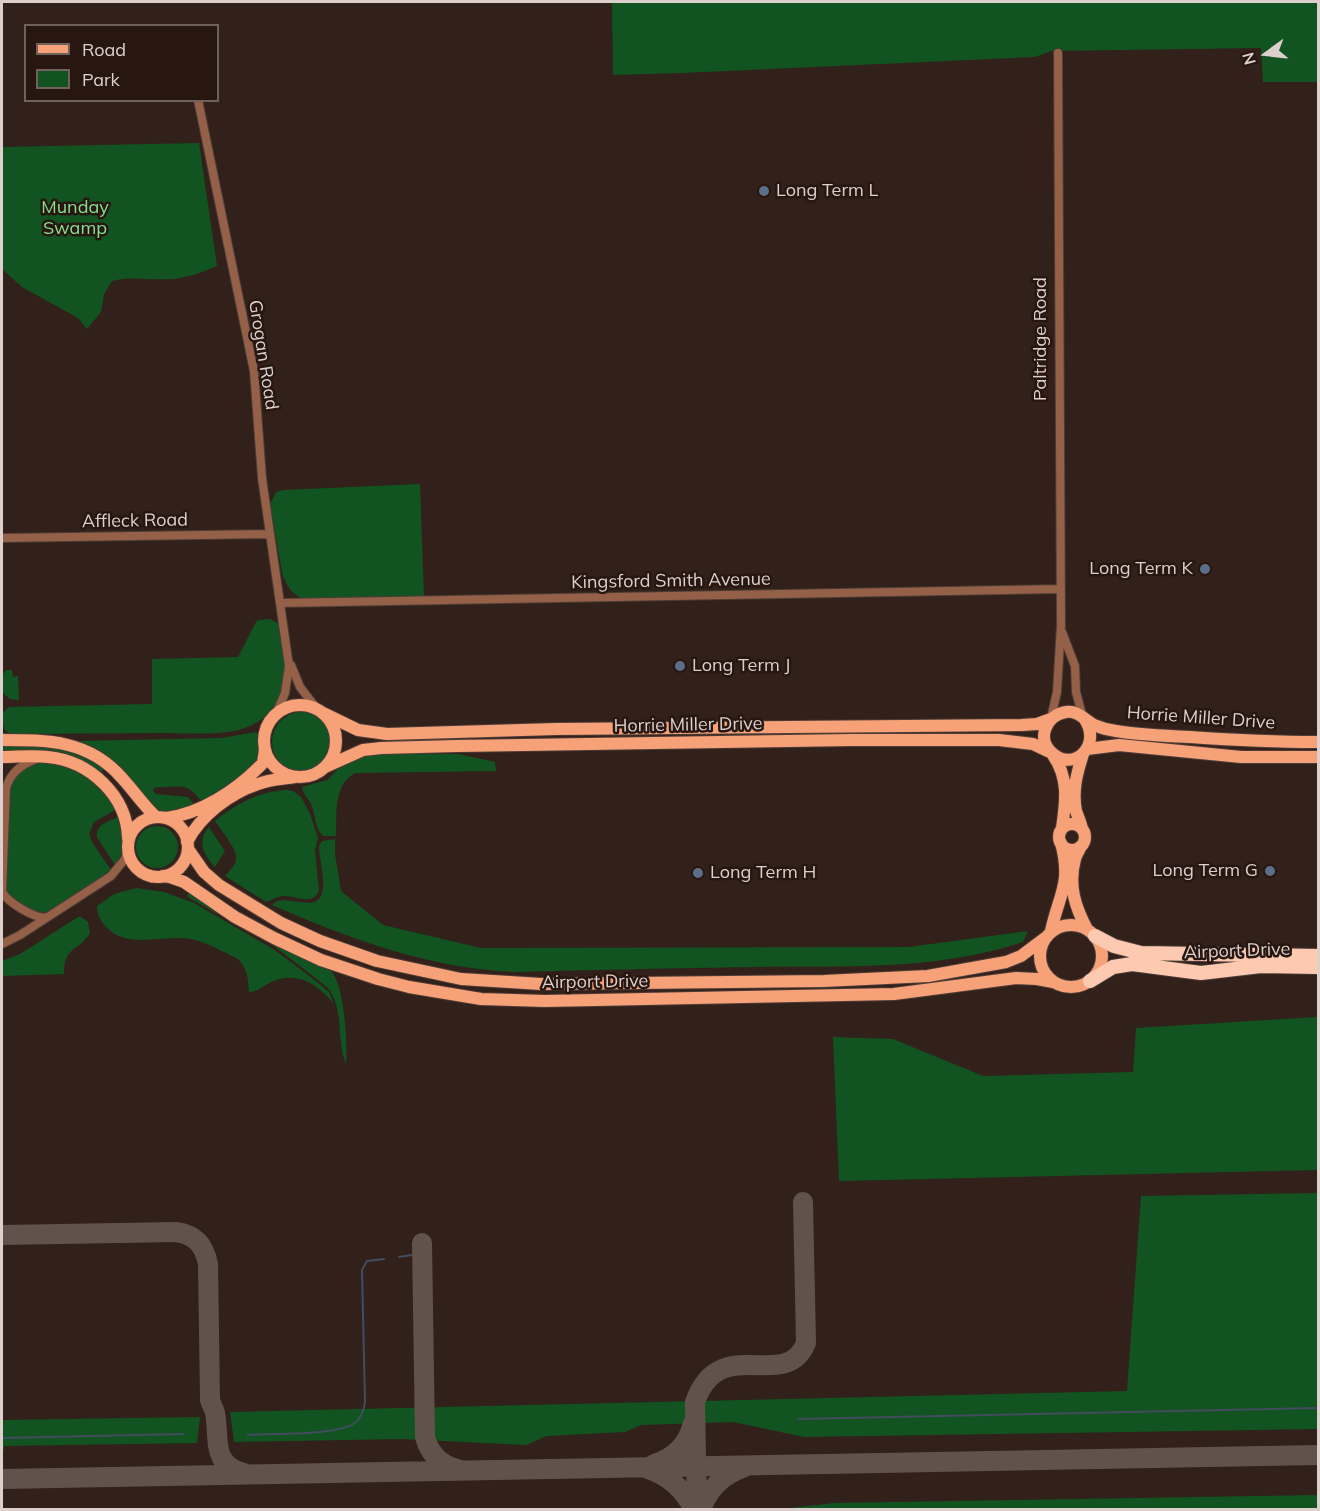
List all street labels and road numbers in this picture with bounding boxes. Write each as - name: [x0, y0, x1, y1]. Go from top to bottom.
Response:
- street label: Paltridge Road: [1030, 277, 1052, 401]
- street label: Grogan Road: [244, 299, 282, 411]
- street label: Affleck Road: [82, 509, 188, 533]
- street label: Kingsford Smith Avenue: [571, 568, 771, 594]
- street label: Horrie Miller Drive: [1126, 702, 1276, 734]
- street label: Horrie Miller Drive: [613, 713, 763, 737]
- street label: Airport Drive: [1183, 938, 1291, 964]
- street label: Airport Drive: [542, 970, 648, 994]

